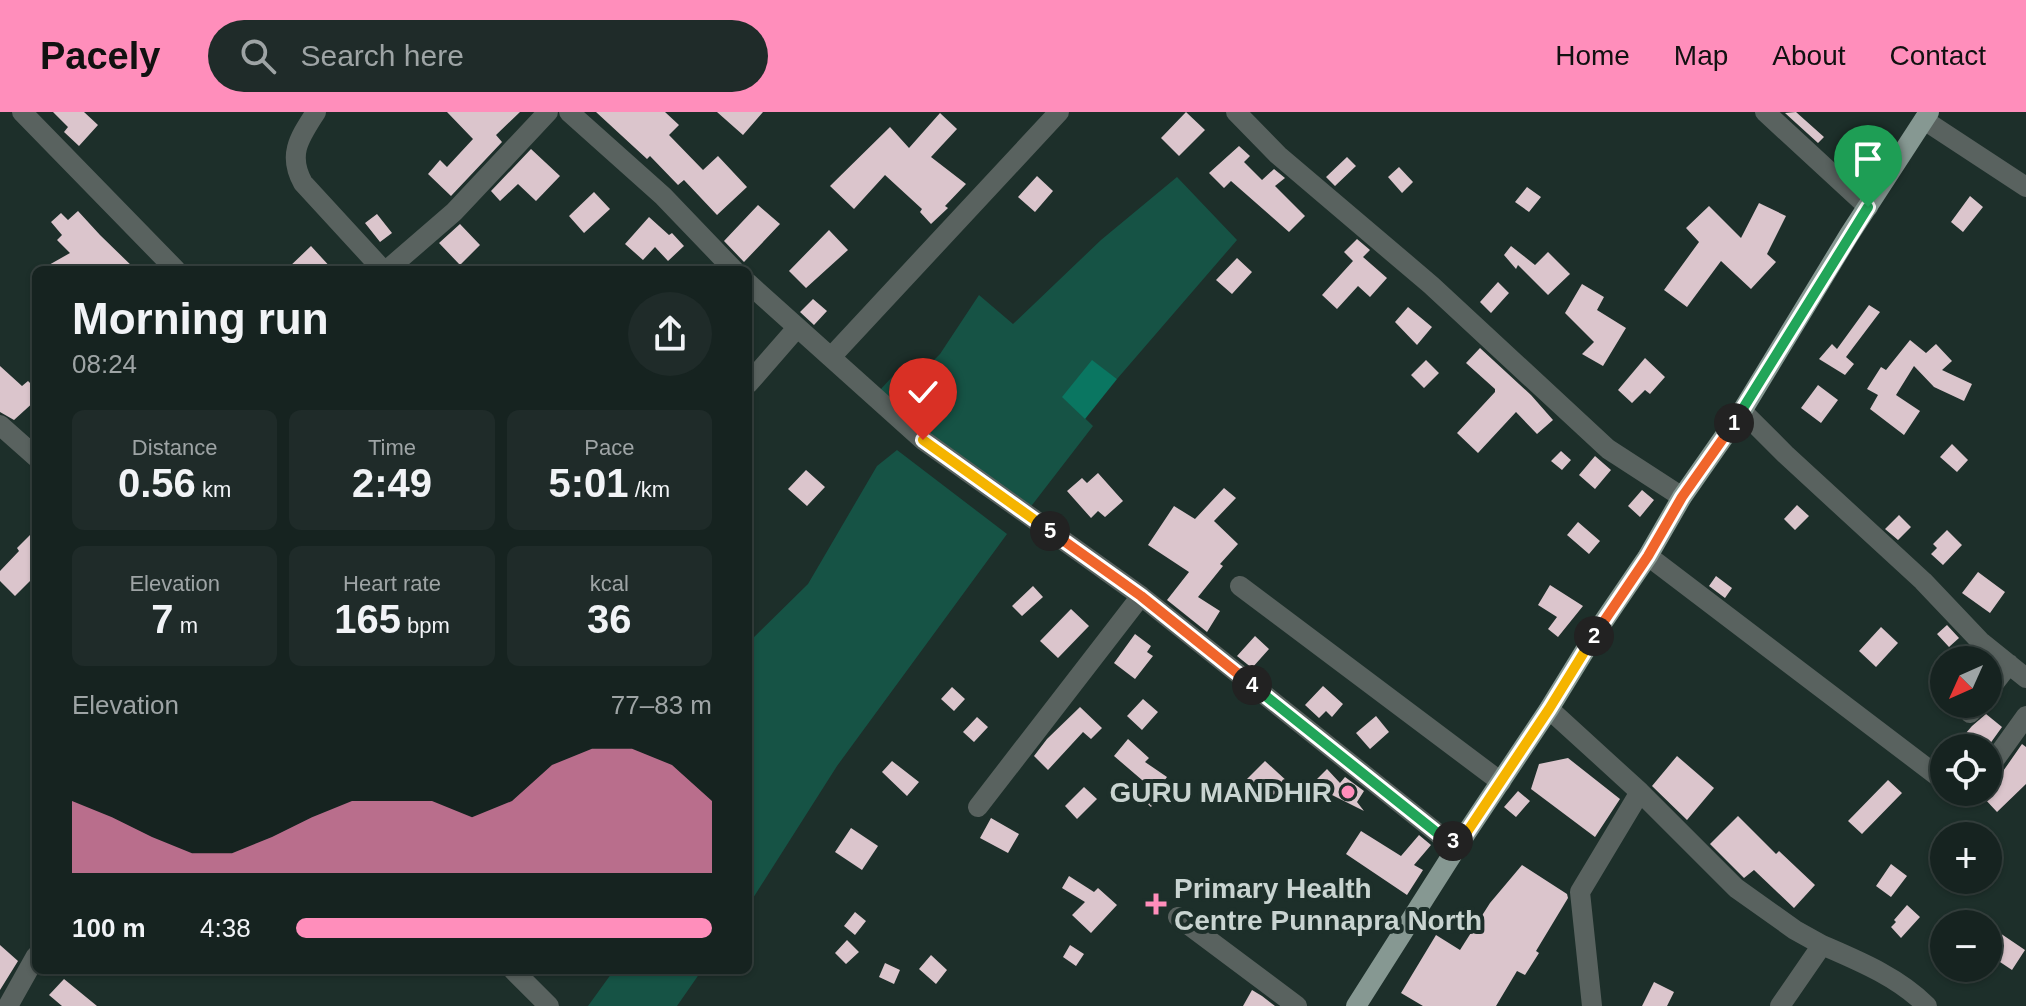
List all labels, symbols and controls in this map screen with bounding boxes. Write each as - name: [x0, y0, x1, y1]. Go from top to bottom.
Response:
- search box: [208, 20, 768, 92]
- icon: search: [236, 34, 280, 78]
- text: Pacely: [40, 35, 160, 77]
- text: Search here: [300, 39, 464, 72]
- text: Home: [1555, 40, 1630, 71]
- text: Map: [1674, 40, 1728, 71]
- text: About: [1772, 40, 1846, 71]
- text: Contact: [1890, 40, 1986, 71]
- pin: [1834, 125, 1902, 207]
- icon: arrive: [1846, 137, 1890, 181]
- button: share: [628, 292, 712, 376]
- text: Morning run: [72, 294, 329, 343]
- text: 08:24: [72, 349, 137, 379]
- pin: [889, 358, 957, 440]
- icon: check: [901, 370, 945, 414]
- pin: 1: [1714, 403, 1754, 443]
- text: 1: [1728, 410, 1740, 435]
- text: Distance: [132, 435, 217, 460]
- text: Time: [368, 435, 416, 460]
- text: Pace: [584, 435, 634, 460]
- text: 0.56: [118, 461, 196, 505]
- text: 2:49: [352, 461, 432, 505]
- text: 5:01: [549, 461, 629, 505]
- text: km: [196, 477, 231, 502]
- text: /km: [629, 477, 670, 502]
- pin: 5: [1030, 511, 1070, 551]
- text: 5: [1044, 518, 1056, 543]
- text: Elevation: [129, 571, 220, 596]
- text: Heart rate: [343, 571, 441, 596]
- text: kcal: [590, 571, 629, 596]
- text: 7: [151, 597, 174, 641]
- text: 165: [334, 597, 401, 641]
- text: 36: [587, 597, 632, 641]
- text: m: [174, 613, 198, 638]
- text: bpm: [401, 613, 450, 638]
- pin: 2: [1574, 616, 1614, 656]
- text: 2: [1588, 623, 1600, 648]
- north arrow: [1930, 646, 2002, 718]
- map controls: [1930, 646, 2002, 982]
- pin: 4: [1232, 665, 1272, 705]
- text: 4: [1246, 672, 1258, 697]
- text: Elevation: [72, 690, 179, 720]
- text: 77–83 m: [611, 690, 712, 720]
- button: locate: [1930, 734, 2002, 806]
- place label: GURU MANDHIR: [1110, 777, 1332, 808]
- marker: GURU MANDHIR: [1339, 783, 1357, 801]
- pin: 3: [1433, 821, 1473, 861]
- button: +: [1930, 822, 2002, 894]
- text: 3: [1447, 828, 1459, 853]
- place label: Primary Health Centre Punnapra North: [1174, 873, 1482, 936]
- marker: Primary Health Centre Punnapra North: [1145, 893, 1167, 915]
- button: −: [1930, 910, 2002, 982]
- text: 100 m: [72, 913, 146, 943]
- text: 4:38: [200, 913, 251, 943]

